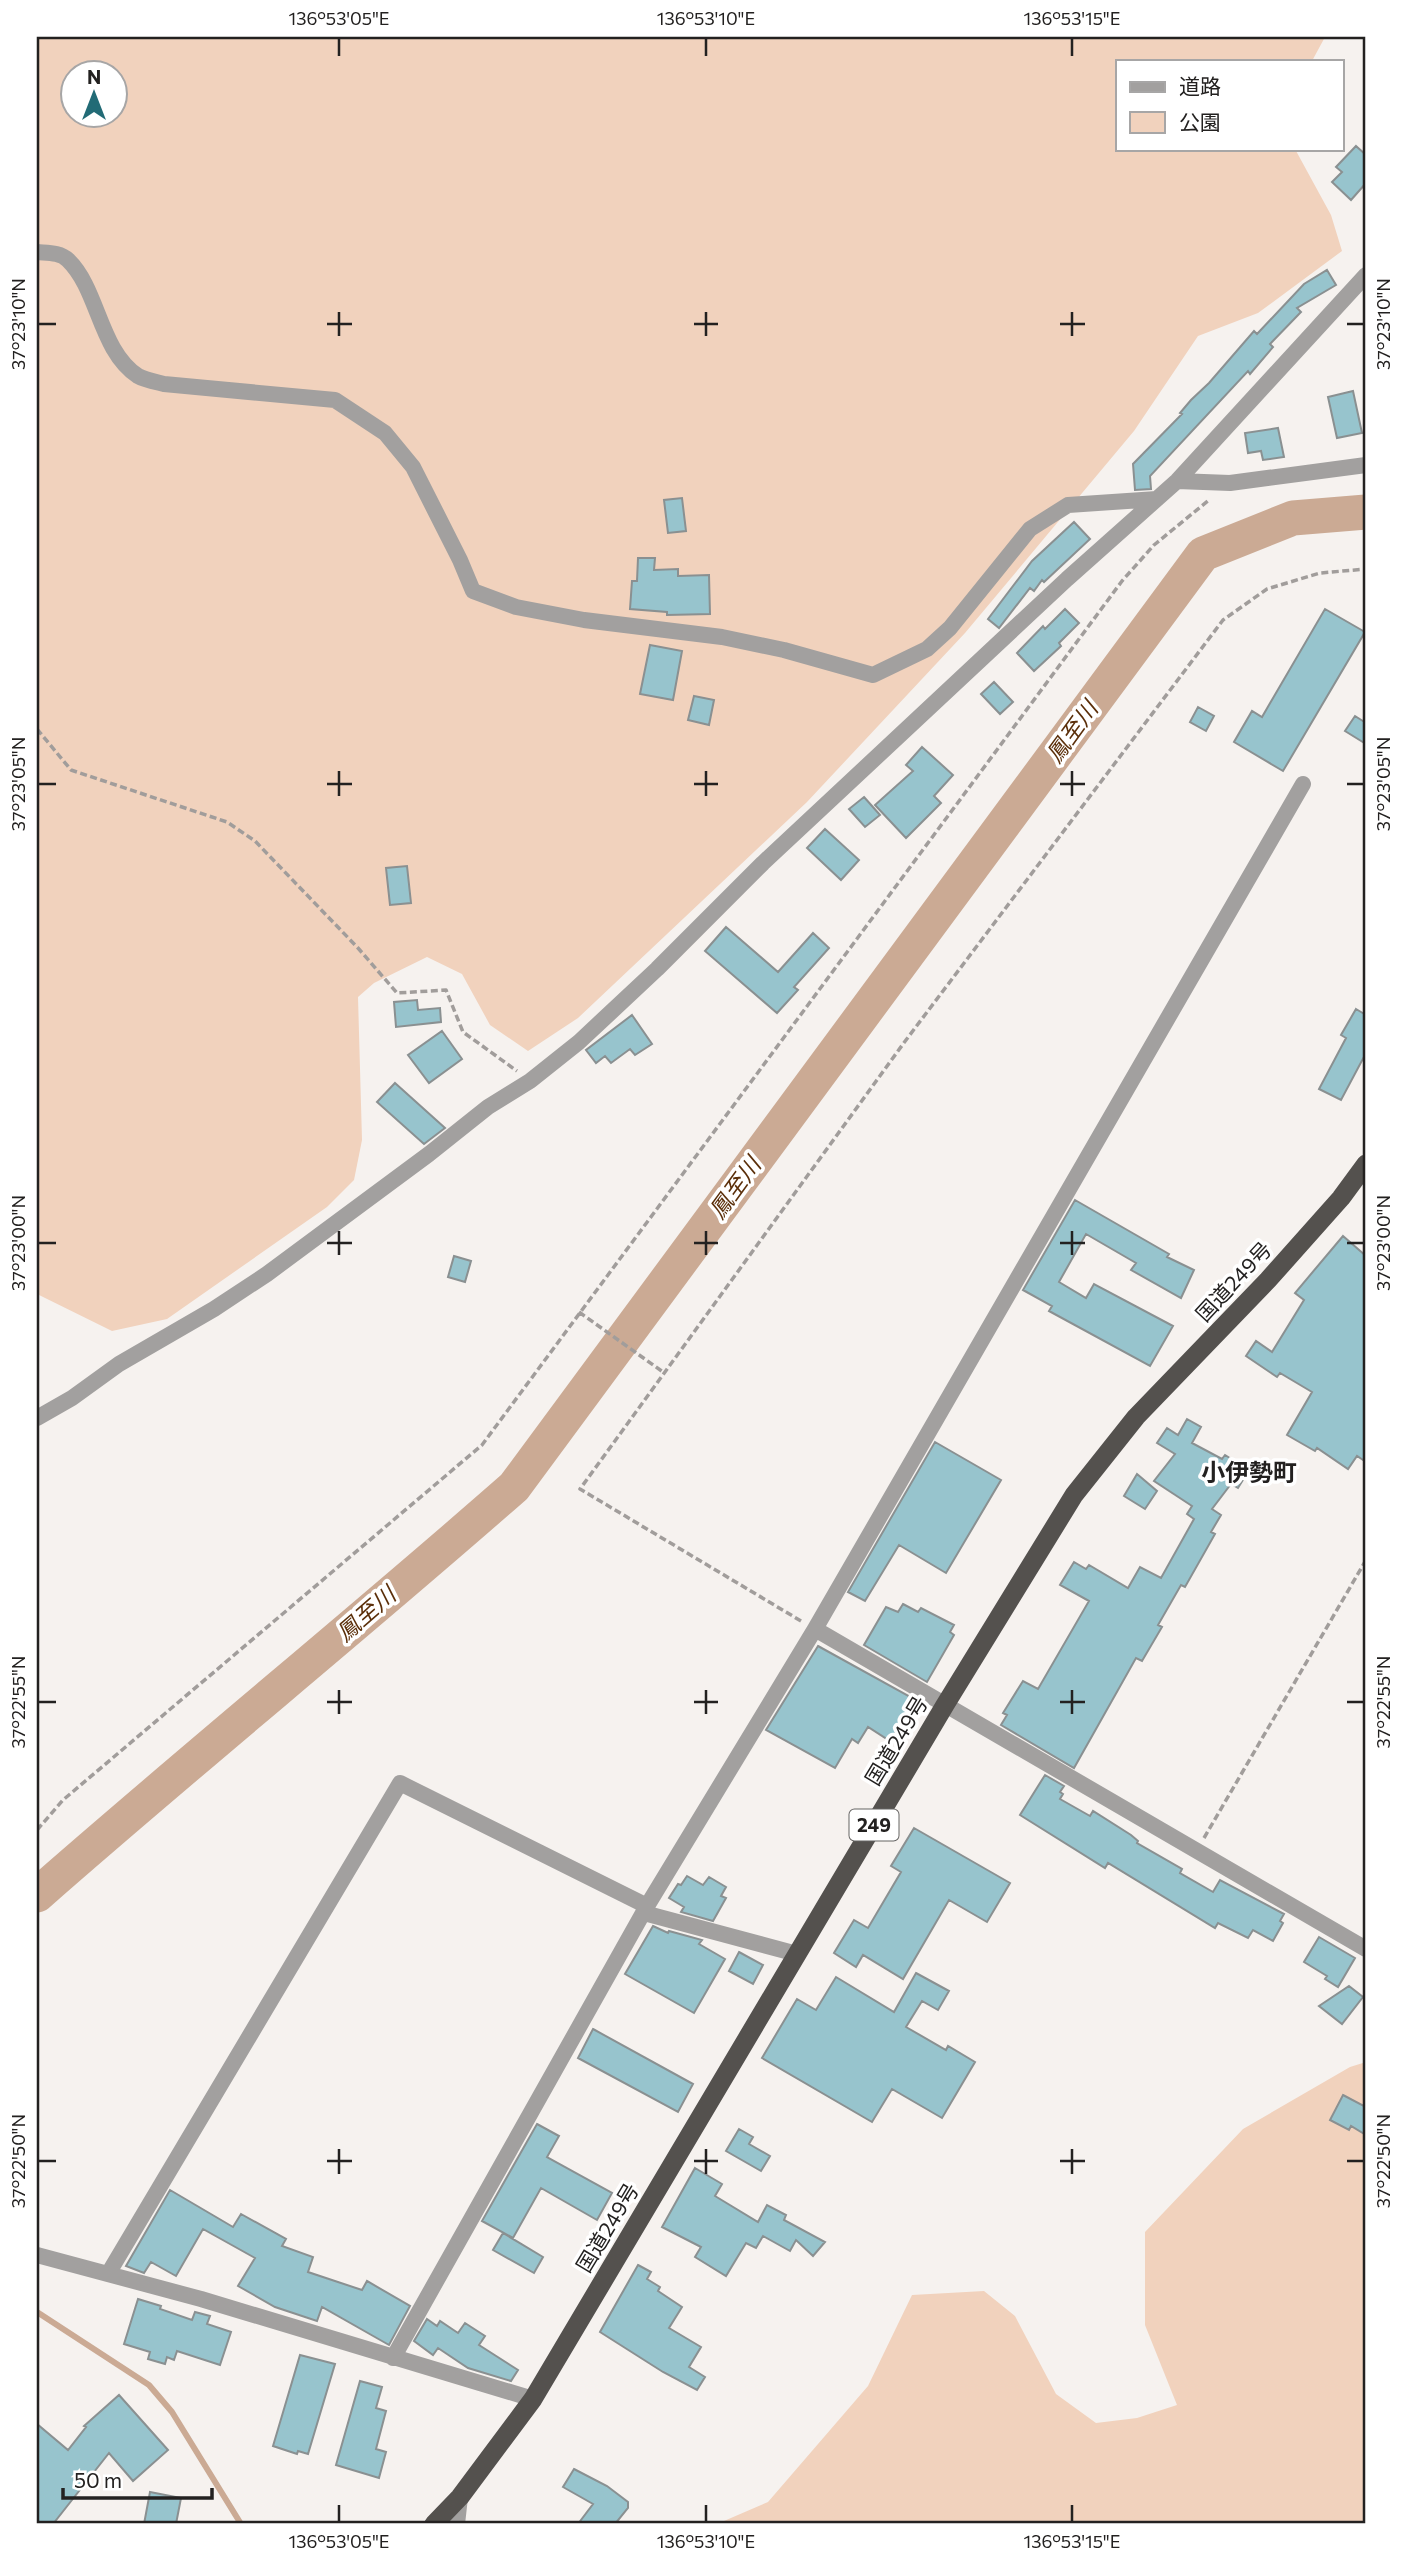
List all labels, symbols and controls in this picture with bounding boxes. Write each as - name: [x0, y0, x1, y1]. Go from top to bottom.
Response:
- text: 136°53'05"E: [288, 7, 390, 29]
- text: 136°53'10"E: [657, 7, 755, 29]
- text: 136°53'15"E: [1024, 7, 1120, 29]
- north arrow: [60, 60, 130, 130]
- legend: [1116, 60, 1344, 150]
- text: N: [87, 65, 101, 88]
- text: 道路: [1179, 73, 1221, 98]
- text: 公園: [1179, 109, 1221, 134]
- text: 37°23'10"N: [7, 278, 29, 370]
- text: 37°23'10"N: [1372, 278, 1394, 370]
- water label: 鳳至川: [1040, 693, 1105, 768]
- text: 37°23'05"N: [7, 737, 29, 831]
- text: 37°23'05"N: [1372, 737, 1394, 831]
- water label: 鳳至川: [703, 1149, 768, 1224]
- text: 37°23'00"N: [7, 1195, 29, 1291]
- text: 37°23'00"N: [1372, 1195, 1394, 1291]
- street label: 国道249号: [1190, 1236, 1276, 1326]
- district label: 小伊勢町: [1201, 1457, 1297, 1486]
- water label: 鳳至川: [330, 1578, 403, 1646]
- text: 37°22'55"N: [7, 1656, 29, 1748]
- text: 37°22'55"N: [1372, 1656, 1394, 1748]
- street label: 国道249号: [859, 1691, 932, 1789]
- road number: 249: [850, 1810, 898, 1840]
- text: 37°22'50"N: [7, 2114, 29, 2208]
- text: 37°22'50"N: [1372, 2114, 1394, 2208]
- street label: 国道249号: [570, 2178, 643, 2276]
- scale bar: [63, 2456, 212, 2500]
- text: 50 m: [74, 2467, 122, 2492]
- text: 136°53'05"E: [288, 2530, 390, 2552]
- text: 136°53'10"E: [657, 2530, 755, 2552]
- text: 136°53'15"E: [1024, 2530, 1120, 2552]

